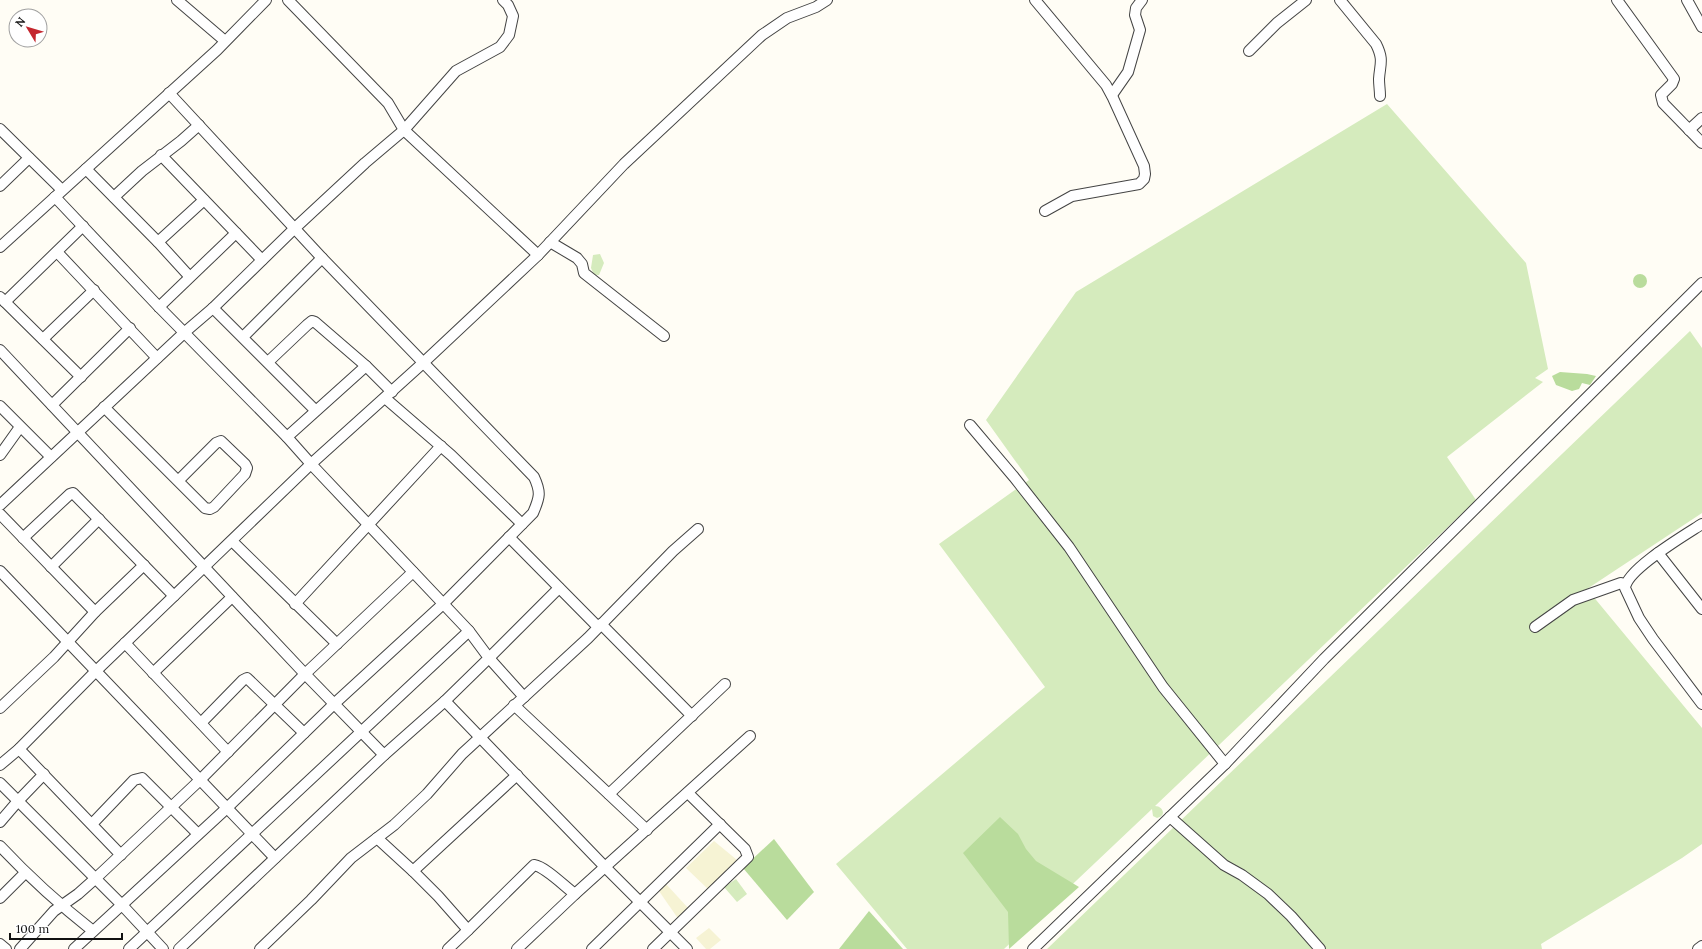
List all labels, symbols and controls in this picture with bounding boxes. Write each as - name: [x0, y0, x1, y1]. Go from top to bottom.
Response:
- north arrow: [8, 8, 48, 48]
- text: N: [12, 14, 29, 30]
- scale bar: [10, 915, 122, 941]
- text: 100 m: [16, 921, 49, 936]

